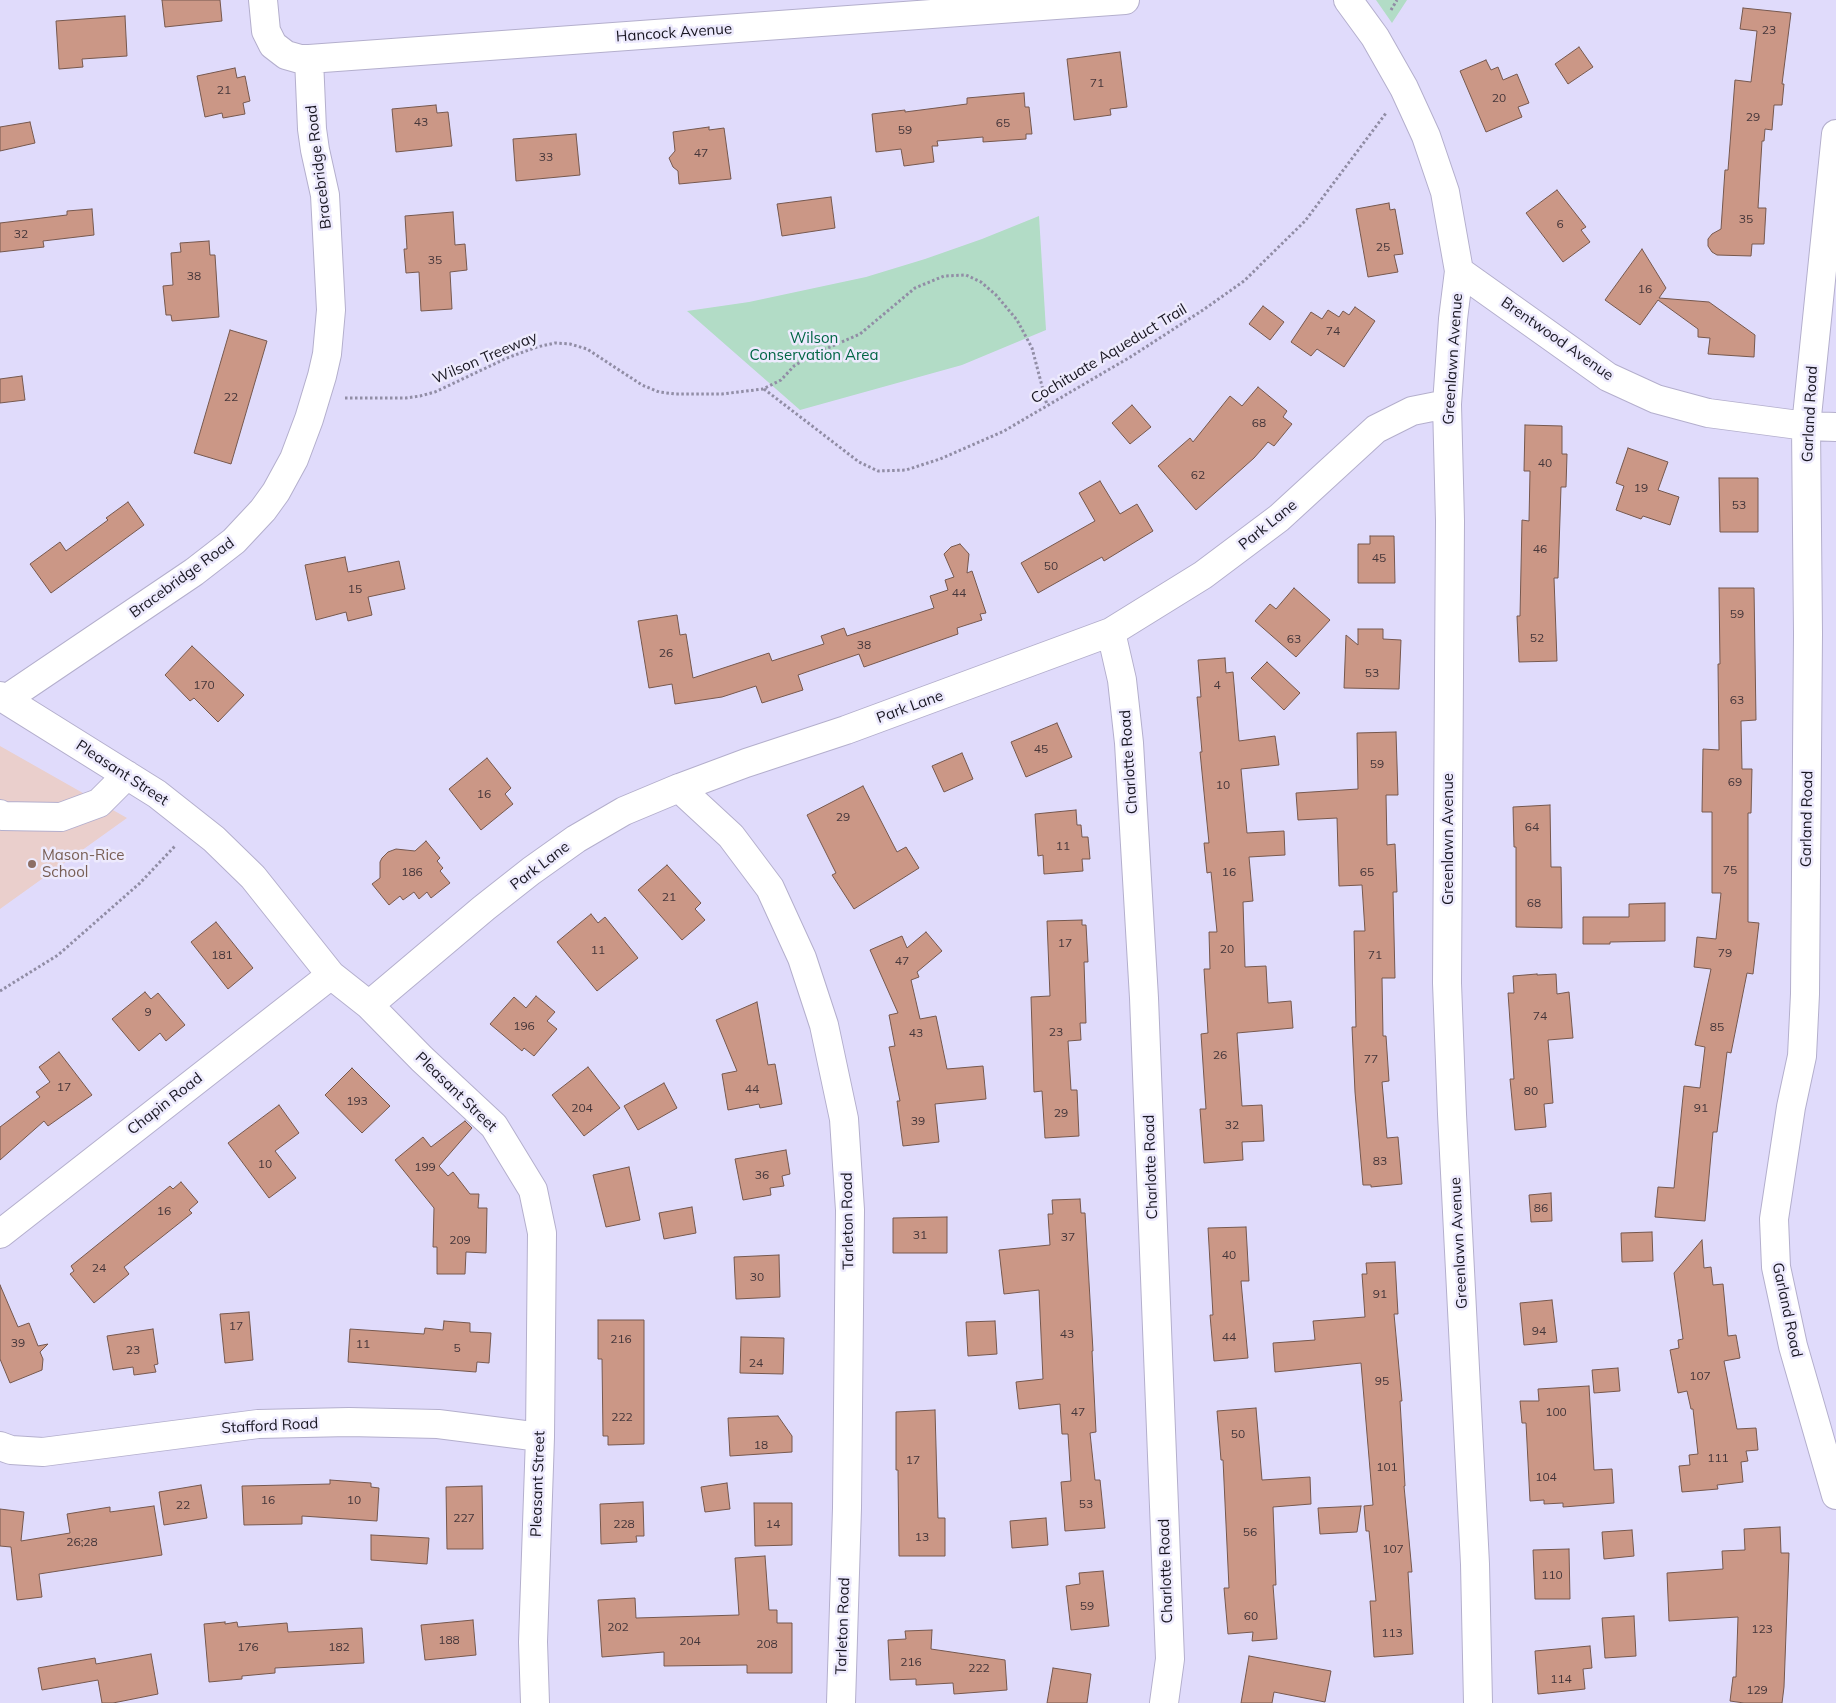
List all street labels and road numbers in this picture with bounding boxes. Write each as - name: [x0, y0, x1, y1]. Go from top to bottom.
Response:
- street label: Hancock Avenue: [615, 20, 733, 46]
- street label: Bracebridge Road: [302, 104, 336, 230]
- street label: Greenlawn Avenue: [1439, 293, 1467, 425]
- street label: Brentwood Avenue: [1497, 293, 1617, 385]
- street label: Cochituate Aqueduct Trail: [1028, 300, 1190, 408]
- street label: Wilson Treeway: [430, 328, 540, 388]
- street label: Garland Road: [1798, 365, 1822, 463]
- street label: Park Lane: [1235, 496, 1301, 554]
- street label: Bracebridge Road: [126, 534, 238, 622]
- street label: Park Lane: [874, 687, 946, 727]
- street label: Charlotte Road: [1116, 709, 1142, 815]
- street label: Pleasant Street: [72, 736, 172, 810]
- street label: Garland Road: [1797, 771, 1817, 867]
- street label: Greenlawn Avenue: [1439, 773, 1457, 905]
- street label: Park Lane: [507, 838, 573, 894]
- street label: Pleasant Street: [411, 1049, 501, 1135]
- street label: Chapin Road: [124, 1069, 206, 1139]
- street label: Charlotte Road: [1140, 1114, 1162, 1220]
- street label: Tarleton Road: [838, 1172, 858, 1270]
- street label: Greenlawn Avenue: [1447, 1177, 1471, 1309]
- street label: Garland Road: [1768, 1261, 1806, 1359]
- street label: Stafford Road: [221, 1414, 319, 1438]
- street label: Pleasant Street: [527, 1431, 549, 1537]
- street label: Charlotte Road: [1155, 1518, 1177, 1624]
- street label: Tarleton Road: [832, 1577, 854, 1675]

